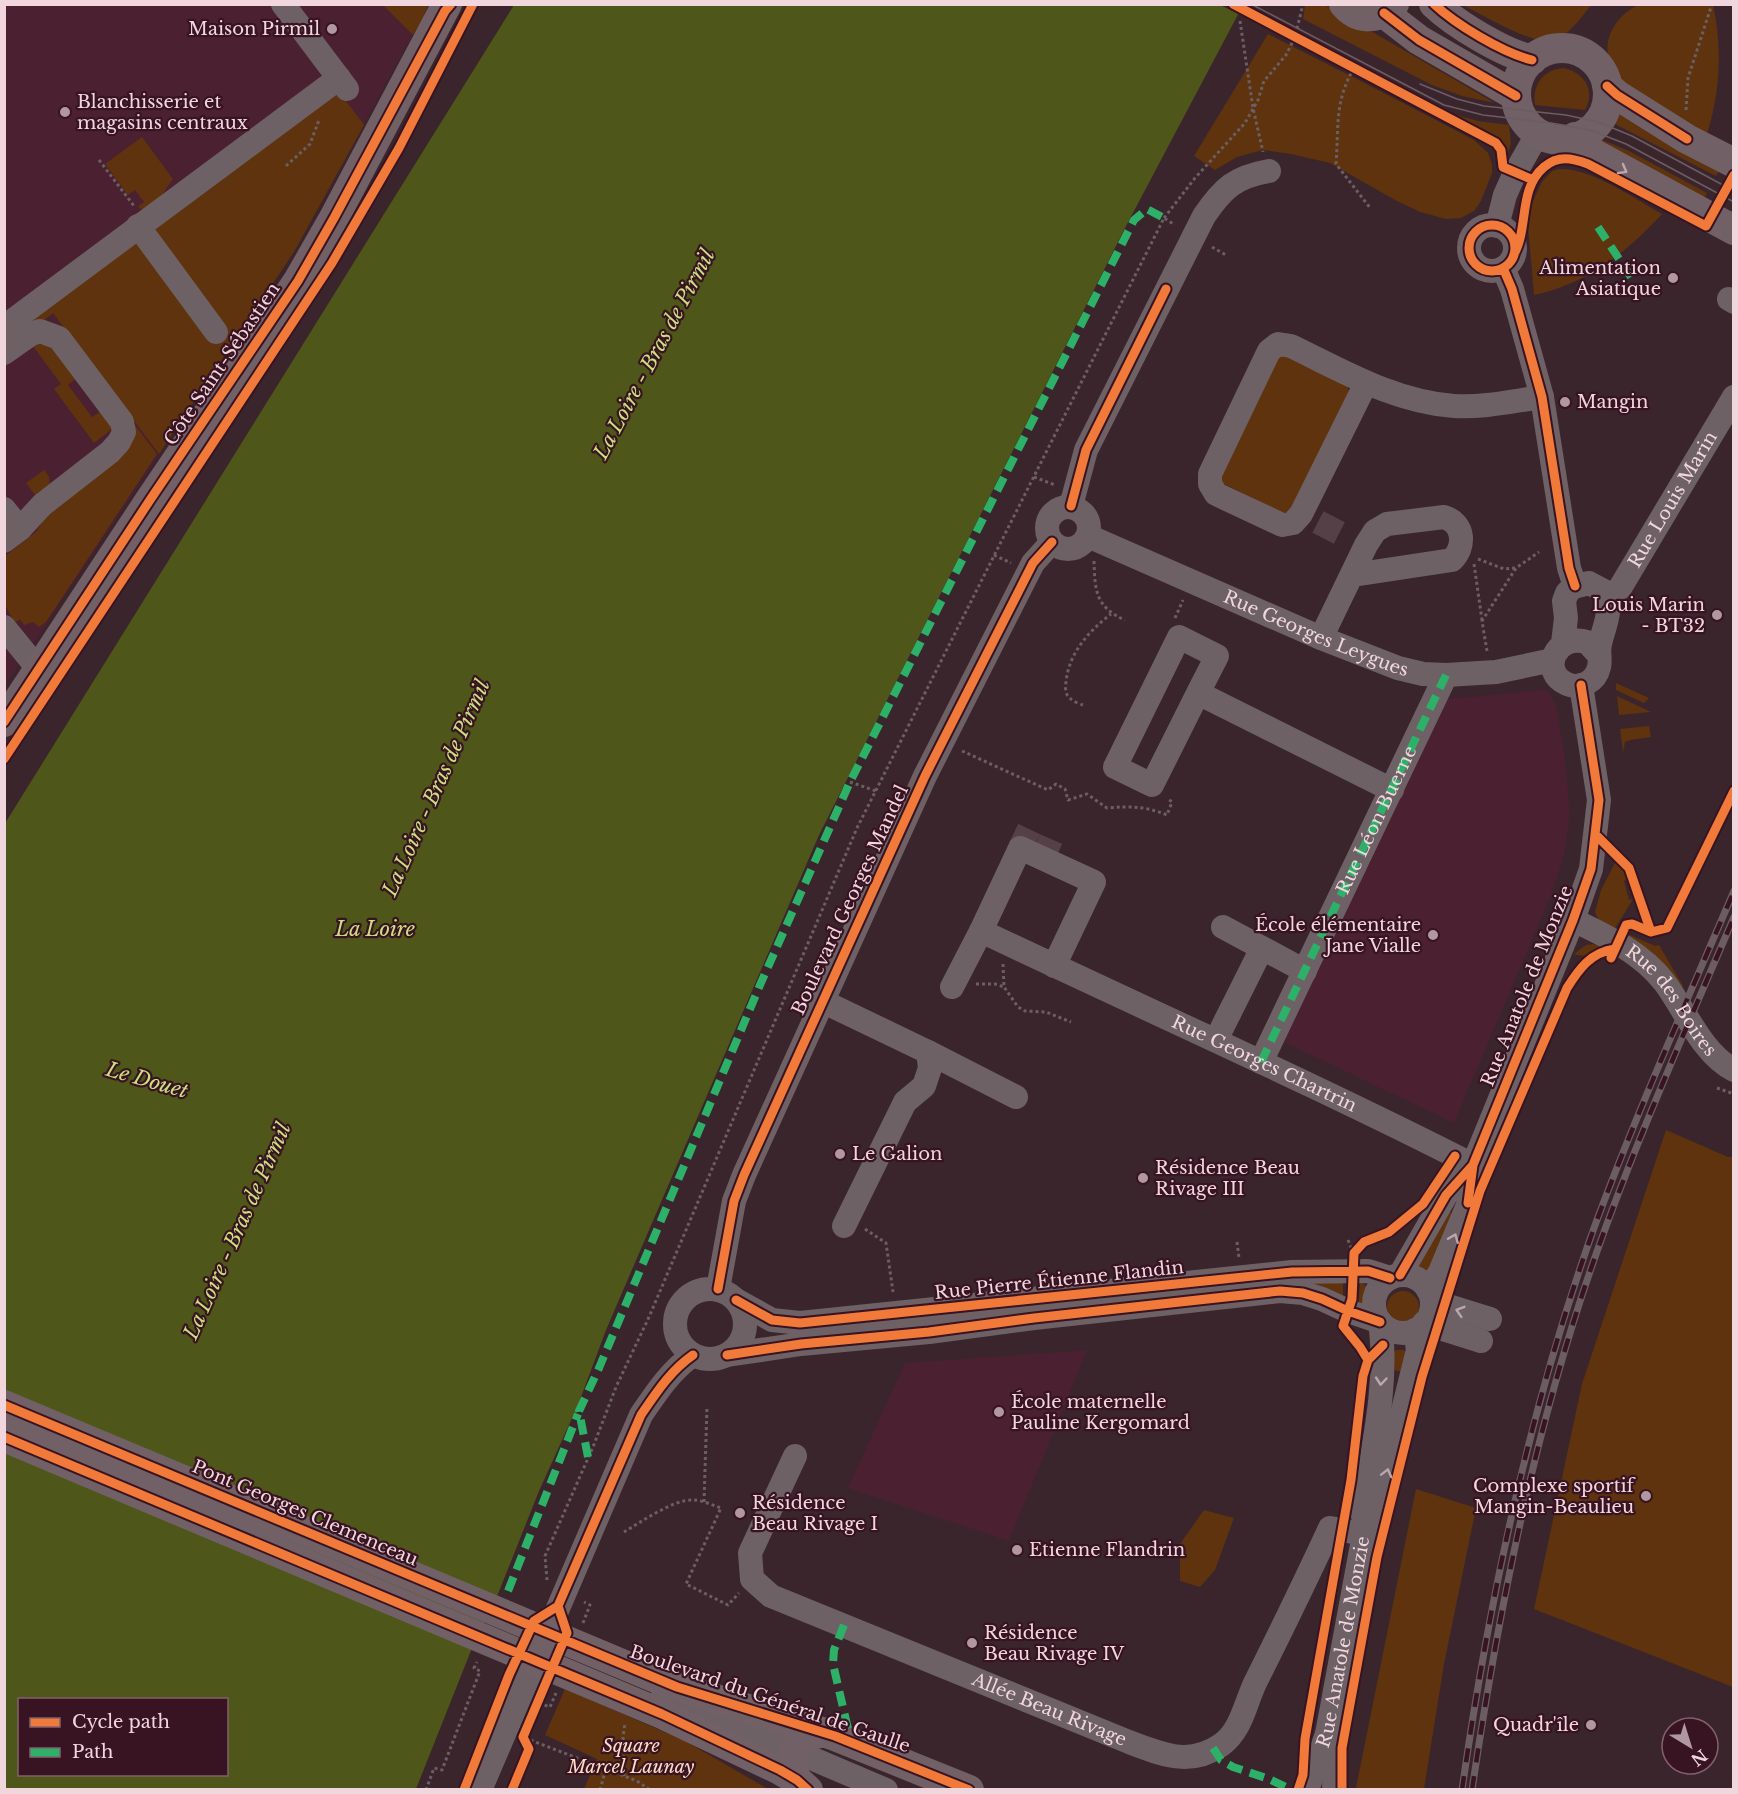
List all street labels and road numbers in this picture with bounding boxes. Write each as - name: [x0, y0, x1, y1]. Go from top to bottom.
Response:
- street label: Côte Saint-Sébastien: [159, 279, 285, 449]
- street label: Rue Louis Marin: [1624, 427, 1722, 572]
- street label: Rue Georges Leygues: [1220, 586, 1410, 681]
- street label: Rue Léon Buerne: [1332, 742, 1421, 898]
- street label: Boulevard Georges Mandel: [787, 781, 913, 1018]
- street label: Rue Anatole de Monzie: [1477, 882, 1577, 1090]
- street label: Rue des Boires: [1621, 940, 1721, 1061]
- street label: Rue Georges Chartrin: [1168, 1011, 1360, 1117]
- street label: Rue Pierre Étienne Flandin: [933, 1255, 1185, 1304]
- street label: Pont Georges Clemenceau: [189, 1455, 421, 1571]
- street label: Rue Anatole de Monzie: [1312, 1534, 1374, 1751]
- street label: Boulevard du Général de Gaulle: [627, 1641, 913, 1757]
- street label: Allée Beau Rivage: [968, 1668, 1130, 1751]

